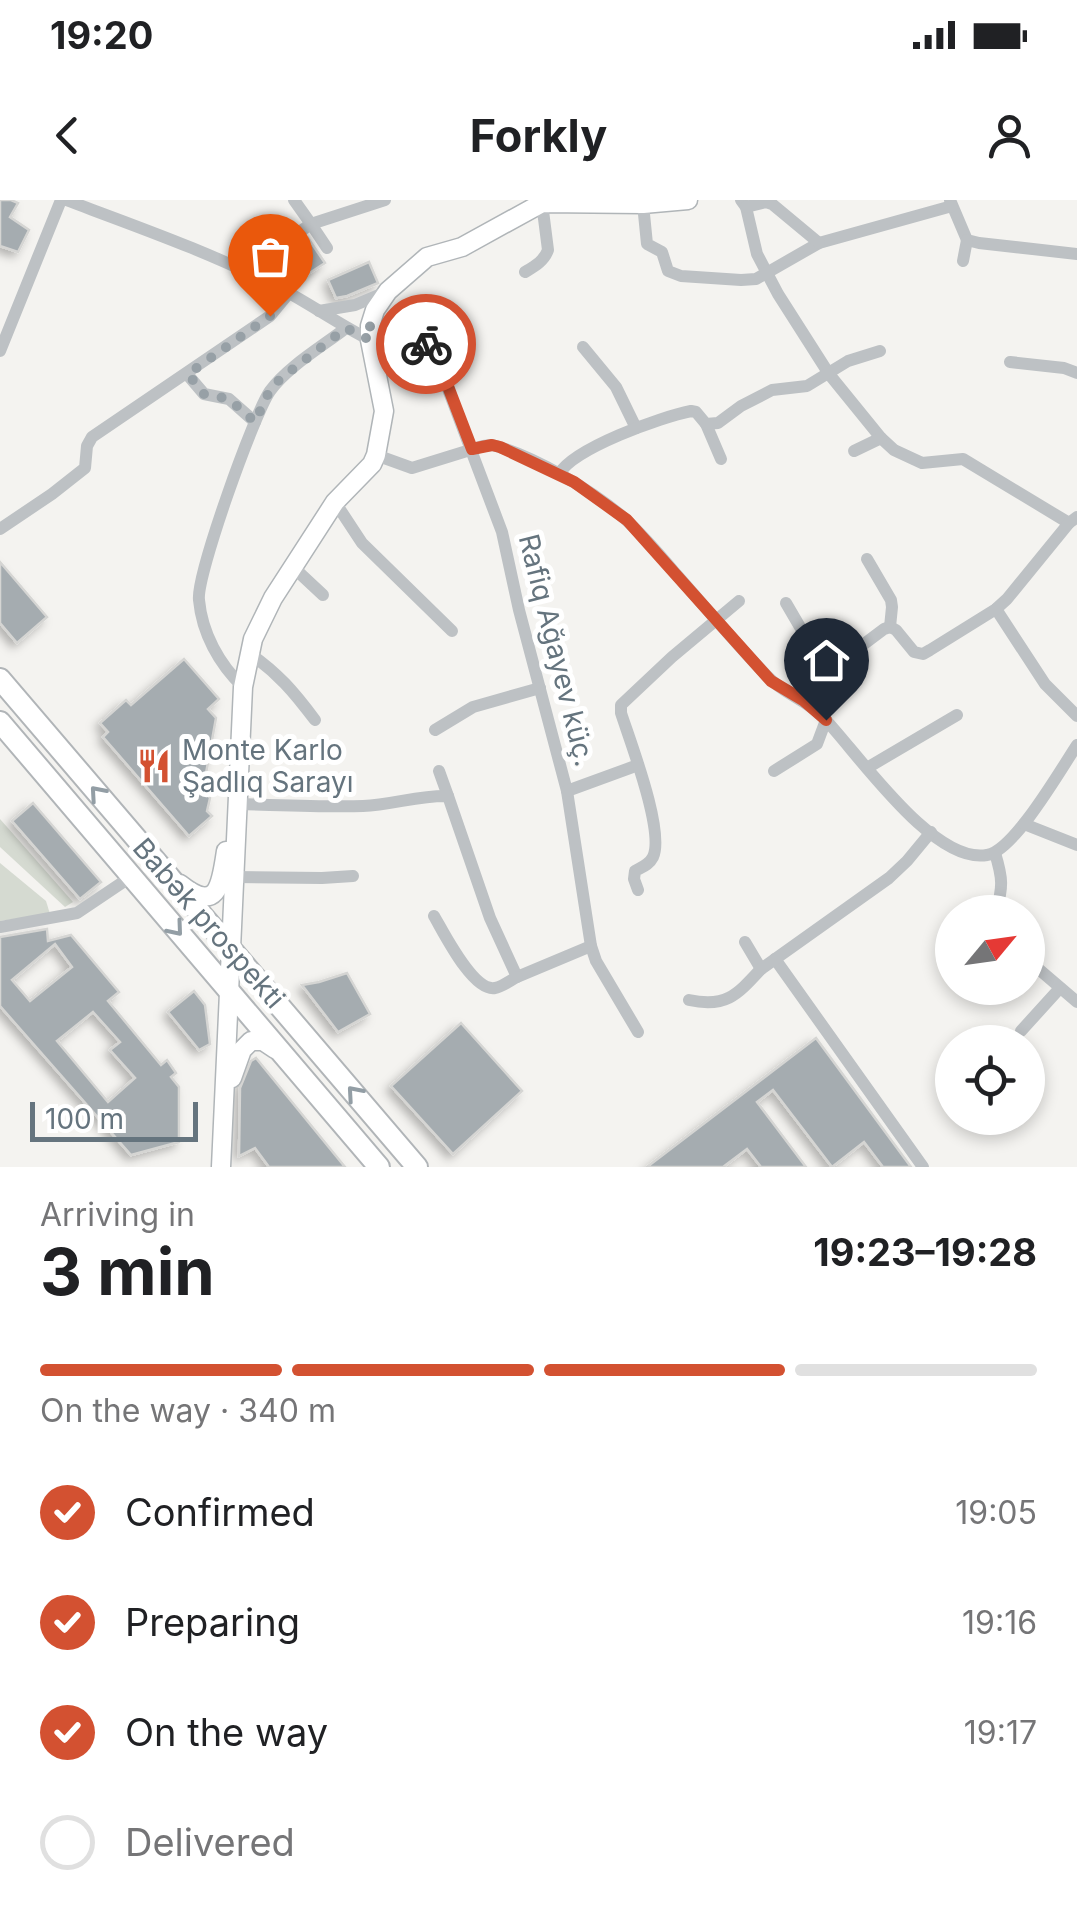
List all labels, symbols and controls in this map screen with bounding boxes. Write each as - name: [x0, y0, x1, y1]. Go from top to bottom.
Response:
- text: 19:20: [50, 12, 153, 58]
- icon: back: [40, 108, 95, 163]
- text: Forkly: [470, 108, 607, 163]
- icon: person: [982, 108, 1037, 163]
- pin: [228, 214, 313, 317]
- icon: bag: [243, 229, 298, 284]
- courier: [376, 294, 476, 394]
- icon: bike: [399, 317, 454, 372]
- street label: Rafiq Ağayev küç.: [512, 530, 602, 770]
- pin: [784, 618, 869, 721]
- icon: home: [799, 633, 854, 688]
- place label: Monte Karlo Şadlıq Sarayı: [182, 733, 353, 799]
- restaurant icon: Monte Karlo Şadlıq Sarayı: [135, 747, 173, 785]
- one-way arrow: [91, 786, 109, 804]
- street label: Babək prospekti: [126, 831, 292, 1015]
- north arrow: [935, 895, 1045, 1005]
- map controls: [935, 895, 1045, 1135]
- one-way arrow: [165, 918, 183, 936]
- button: locate: [935, 1025, 1045, 1135]
- one-way arrow: [347, 1086, 365, 1105]
- scale bar: [30, 1097, 198, 1141]
- text: 100 m: [45, 1102, 124, 1136]
- text: Arriving in: [40, 1195, 195, 1234]
- text: 19:23–19:28: [813, 1229, 1037, 1275]
- text: 3 min: [40, 1232, 215, 1311]
- text: On the way · 340 m: [40, 1391, 336, 1430]
- icon: check: [40, 1485, 95, 1540]
- text: Confirmed: [125, 1489, 315, 1535]
- text: 19:05: [955, 1493, 1037, 1532]
- icon: check: [40, 1595, 95, 1650]
- text: Preparing: [125, 1599, 300, 1645]
- text: 19:16: [962, 1603, 1037, 1642]
- icon: check: [40, 1705, 95, 1760]
- text: On the way: [125, 1709, 328, 1755]
- text: 19:17: [964, 1713, 1037, 1752]
- text: Delivered: [125, 1819, 295, 1865]

